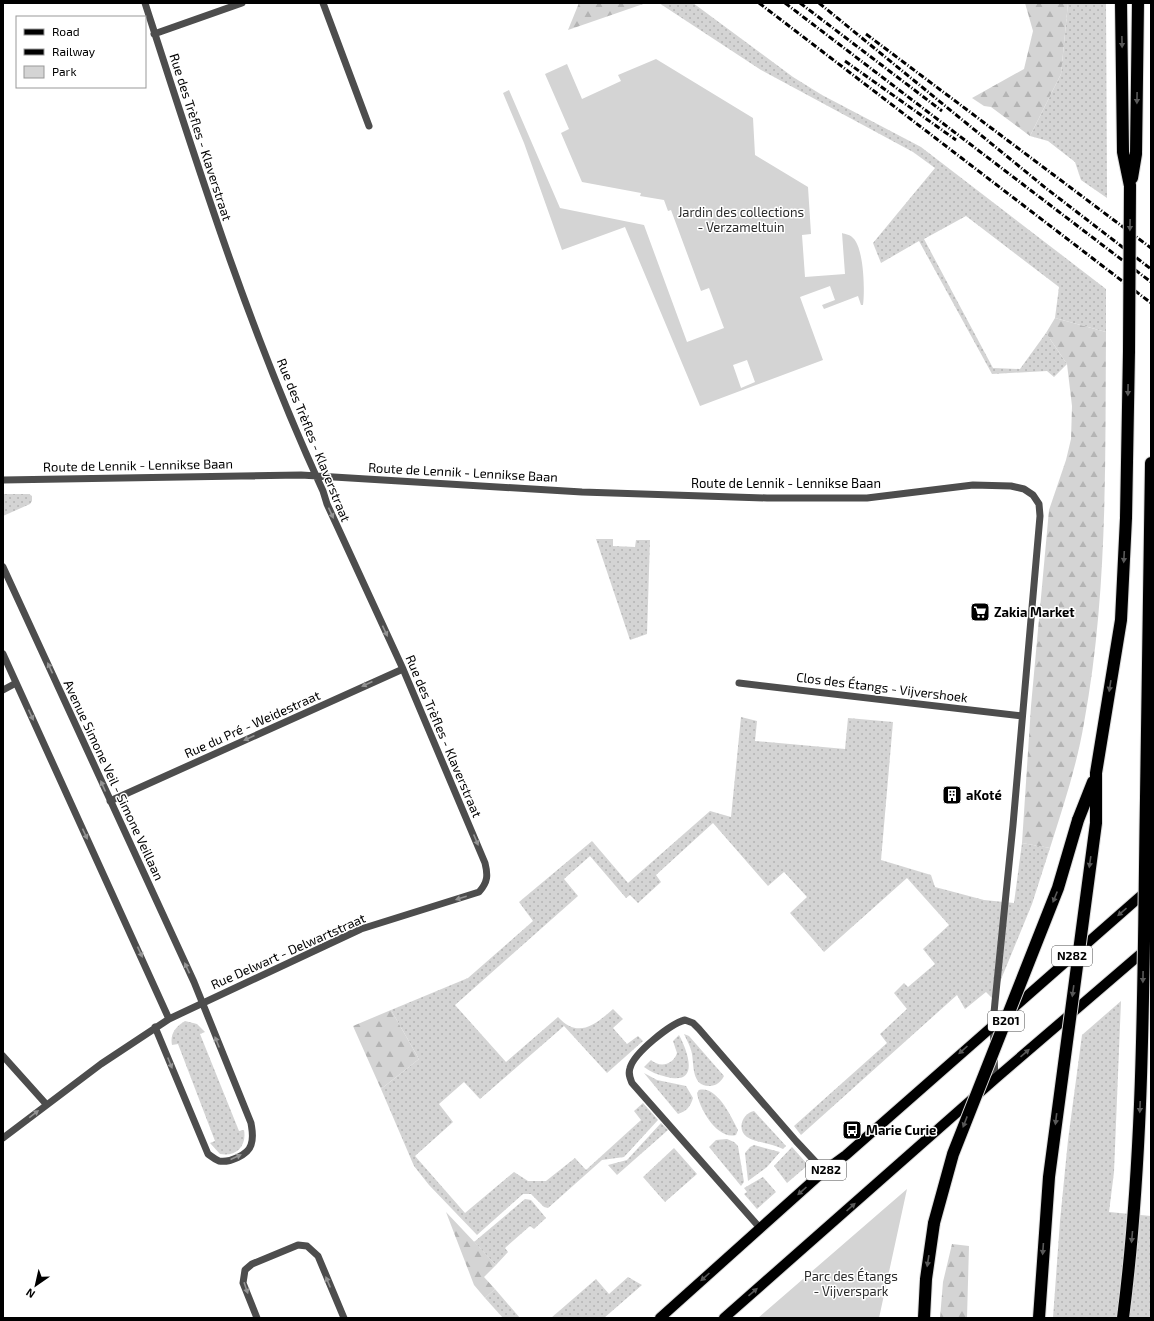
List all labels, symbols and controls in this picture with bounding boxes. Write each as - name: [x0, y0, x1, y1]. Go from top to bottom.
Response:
- legend: [16, 16, 146, 88]
- text: Road: [52, 24, 80, 38]
- one-way arrow: [1119, 36, 1125, 49]
- text: Railway: [52, 44, 96, 58]
- street label: Rue des Trèfles - Klaverstraat: [166, 51, 236, 223]
- text: Park: [52, 64, 77, 78]
- one-way arrow: [1134, 92, 1140, 105]
- park label: Jardin des collections - Verzameltuin: [678, 204, 804, 235]
- one-way arrow: [1127, 219, 1133, 232]
- street label: Rue des Trèfles - Klaverstraat: [274, 356, 354, 524]
- one-way arrow: [1125, 384, 1131, 397]
- street label: Route de Lennik - Lennikse Baan: [43, 455, 233, 475]
- street label: Route de Lennik - Lennikse Baan: [368, 459, 558, 485]
- street label: Route de Lennik - Lennikse Baan: [691, 475, 881, 491]
- one-way arrow: [328, 507, 334, 518]
- one-way arrow: [1121, 551, 1128, 563]
- supermarket icon: Zakia Market: [969, 601, 991, 623]
- place label: Zakia Market: [994, 604, 1075, 620]
- one-way arrow: [382, 625, 388, 636]
- street label: Rue des Trèfles - Klaverstraat: [402, 652, 486, 820]
- one-way arrow: [46, 661, 52, 673]
- street label: Clos des Étangs - Vijvershoek: [795, 668, 969, 706]
- street label: Avenue Simone Veil - Simone Veillaan: [60, 677, 168, 883]
- one-way arrow: [1107, 680, 1113, 692]
- one-way arrow: [361, 682, 373, 688]
- street label: Rue du Pré - Weidestraat: [182, 687, 322, 761]
- one-way arrow: [28, 710, 34, 721]
- one-way arrow: [243, 736, 255, 742]
- one-way arrow: [100, 781, 106, 792]
- building icon: aKoté: [941, 784, 963, 806]
- place label: aKoté: [966, 787, 1002, 803]
- one-way arrow: [82, 828, 88, 839]
- one-way arrow: [473, 834, 479, 846]
- one-way arrow: [1087, 856, 1093, 868]
- one-way arrow: [1051, 892, 1057, 904]
- one-way arrow: [455, 895, 467, 901]
- one-way arrow: [1116, 908, 1127, 917]
- street label: Rue Delwart - Delwartstraat: [208, 910, 368, 992]
- one-way arrow: [137, 946, 143, 958]
- road number: N282: [1052, 946, 1092, 966]
- one-way arrow: [184, 962, 190, 973]
- one-way arrow: [1140, 971, 1146, 984]
- one-way arrow: [1070, 984, 1076, 997]
- road number: B201: [988, 1011, 1024, 1031]
- one-way arrow: [214, 1035, 220, 1047]
- one-way arrow: [958, 1046, 969, 1055]
- one-way arrow: [1019, 1049, 1030, 1058]
- one-way arrow: [167, 1057, 173, 1069]
- one-way arrow: [1137, 1101, 1143, 1114]
- one-way arrow: [28, 1110, 39, 1118]
- one-way arrow: [1053, 1113, 1059, 1125]
- one-way arrow: [962, 1117, 968, 1129]
- bus stop icon: Marie Curie: [841, 1119, 863, 1141]
- place label: Marie Curie: [866, 1122, 936, 1138]
- one-way arrow: [231, 1154, 242, 1160]
- road number: N282: [806, 1160, 846, 1180]
- one-way arrow: [797, 1186, 807, 1196]
- one-way arrow: [846, 1202, 856, 1211]
- one-way arrow: [1128, 1231, 1135, 1243]
- one-way arrow: [1040, 1243, 1047, 1255]
- one-way arrow: [925, 1255, 931, 1267]
- north arrow: [16, 1265, 56, 1305]
- park label: Parc des Étangs - Vijverspark: [804, 1267, 898, 1299]
- one-way arrow: [700, 1273, 710, 1282]
- one-way arrow: [325, 1276, 332, 1288]
- one-way arrow: [243, 1283, 249, 1295]
- text: N: [23, 1286, 37, 1301]
- one-way arrow: [748, 1288, 759, 1297]

